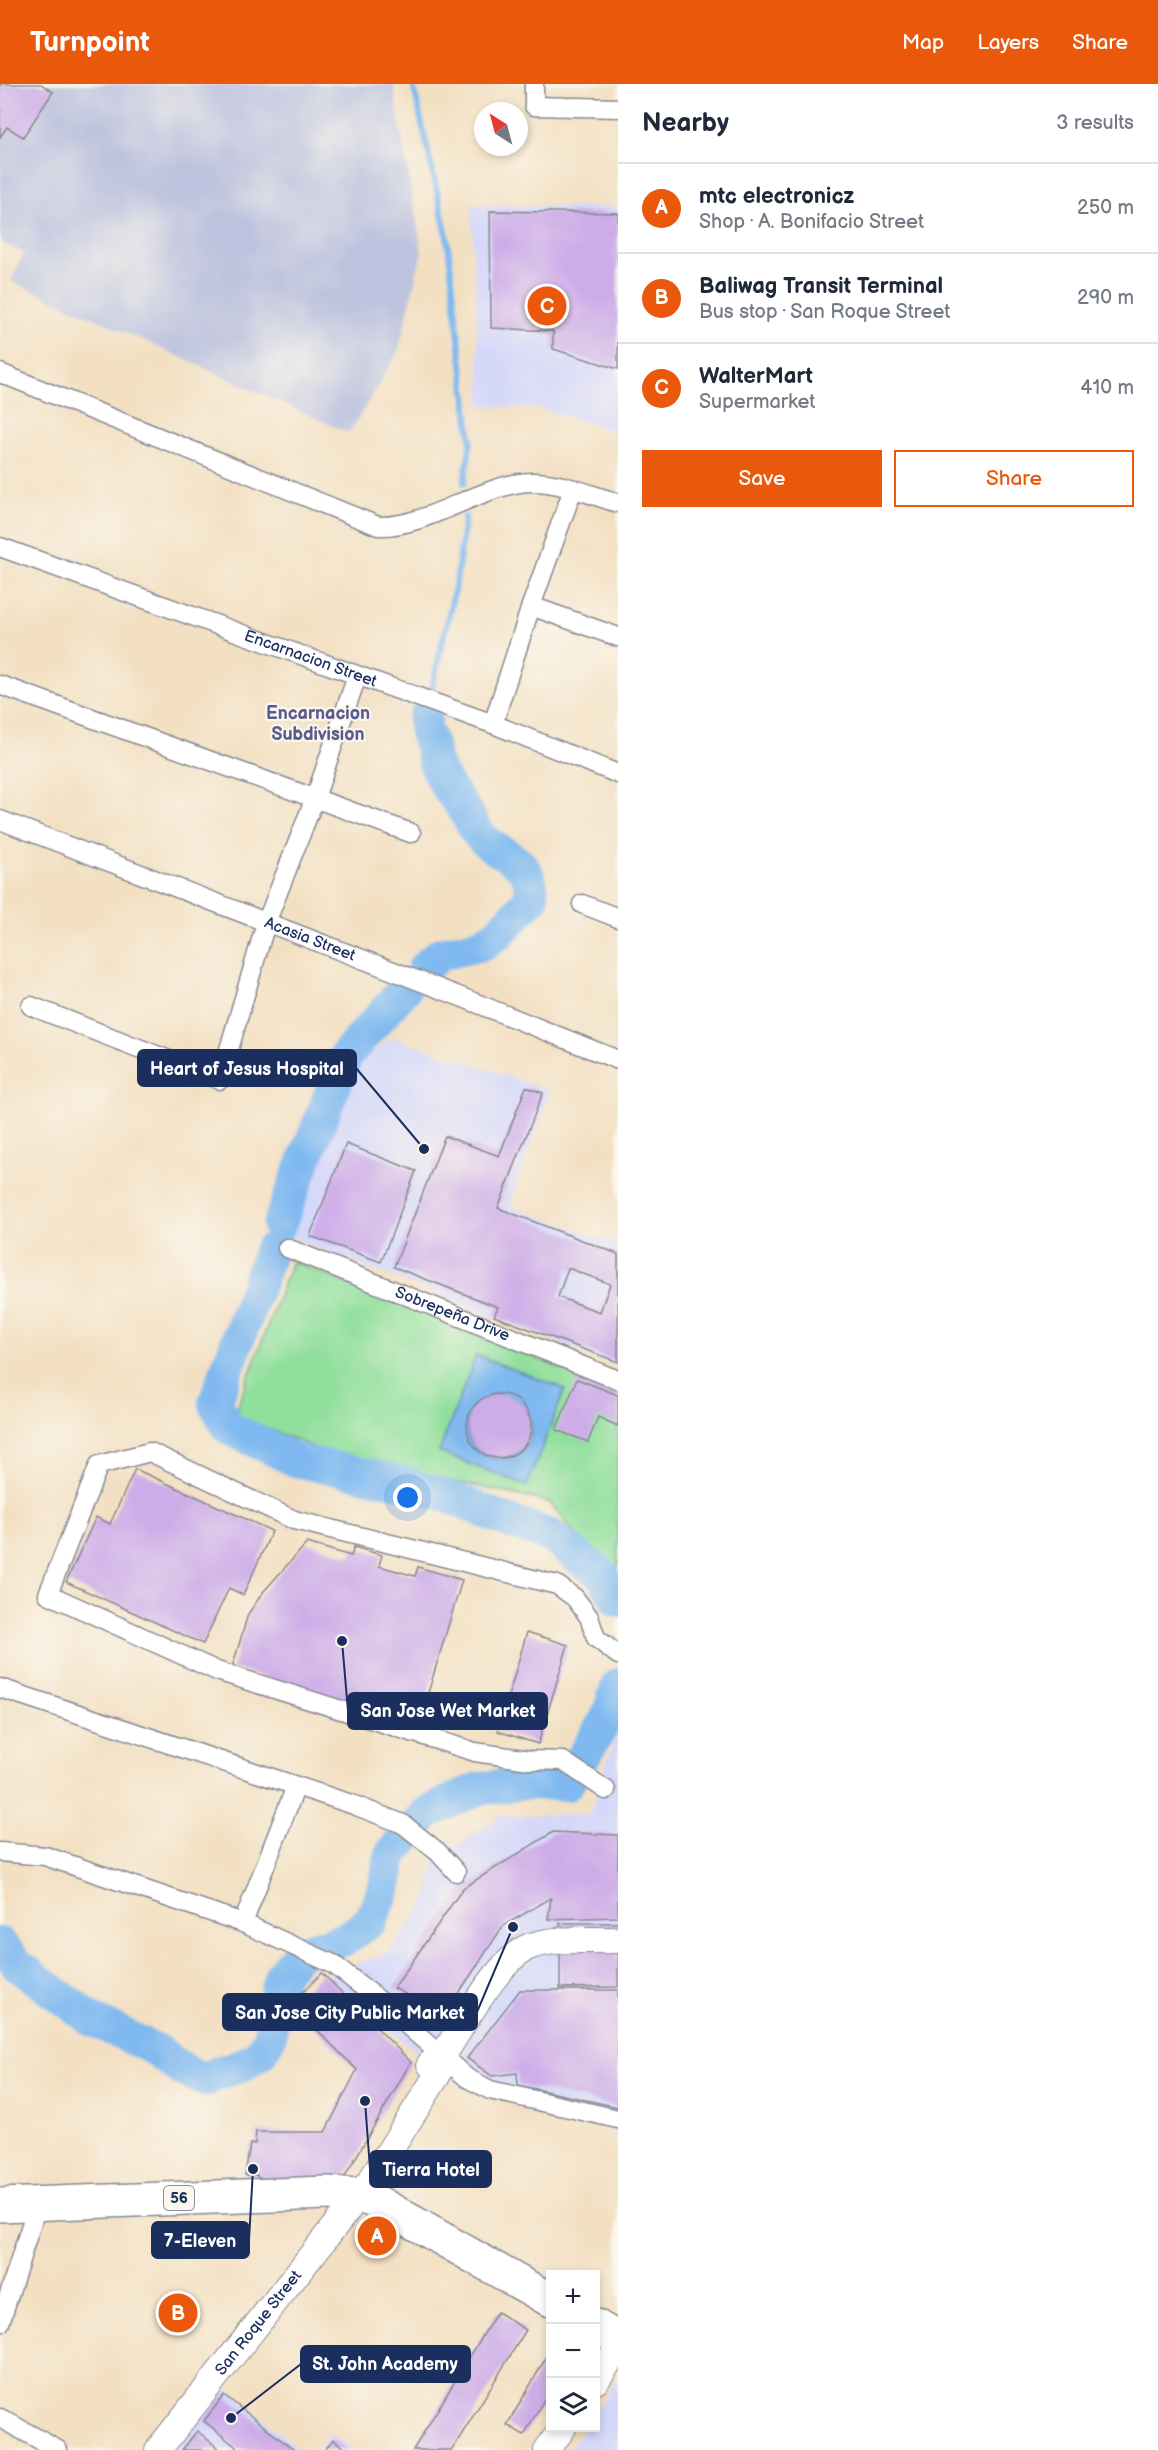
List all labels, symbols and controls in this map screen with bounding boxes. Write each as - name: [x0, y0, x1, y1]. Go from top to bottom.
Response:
- text: Turnpoint: [30, 26, 150, 59]
- text: Map: [902, 30, 944, 55]
- text: Layers: [977, 30, 1039, 55]
- text: Share: [1072, 30, 1128, 55]
- north arrow: [474, 102, 528, 156]
- text: Nearby: [642, 108, 729, 139]
- text: 3 results: [1056, 111, 1134, 135]
- text: mtc electronicz: [699, 183, 854, 210]
- text: A: [655, 196, 668, 220]
- text: 250 m: [1077, 196, 1134, 220]
- text: Shop · A. Bonifacio Street: [699, 210, 924, 234]
- text: Baliwag Transit Terminal: [699, 273, 943, 300]
- pin: C: [528, 284, 566, 328]
- text: B: [654, 286, 669, 310]
- text: 290 m: [1077, 286, 1134, 310]
- text: Bus stop · San Roque Street: [699, 300, 950, 324]
- text: WalterMart: [699, 363, 813, 390]
- text: C: [654, 376, 669, 400]
- text: 410 m: [1080, 376, 1134, 400]
- text: Supermarket: [699, 390, 815, 414]
- button: Save: [642, 450, 882, 507]
- button: Share: [894, 450, 1134, 507]
- street label: Encarnacion Street: [242, 626, 379, 691]
- district label: Encarnacion Subdivision: [266, 703, 370, 745]
- street label: Acasia Street: [262, 913, 358, 965]
- callout: Heart of Jesus Hospital: [138, 1050, 356, 1086]
- text: Heart of Jesus Hospital: [150, 1059, 344, 1080]
- street label: Sobrepeña Drive: [392, 1283, 513, 1345]
- your location: [393, 1483, 422, 1512]
- callout: San Jose Wet Market: [348, 1693, 547, 1729]
- text: San Jose Wet Market: [361, 1701, 535, 1722]
- callout: San Jose City Public Market: [223, 1994, 477, 2030]
- text: San Jose City Public Market: [235, 2003, 465, 2024]
- callout: Tierra Hotel: [370, 2151, 491, 2187]
- text: Tierra Hotel: [382, 2160, 480, 2181]
- road number: 56: [164, 2186, 194, 2210]
- pin: A: [358, 2214, 397, 2258]
- callout: 7-Eleven: [152, 2222, 249, 2258]
- text: 7-Eleven: [164, 2231, 236, 2252]
- street label: San Roque Street: [211, 2266, 306, 2379]
- map controls: [546, 2270, 600, 2432]
- button: +: [546, 2270, 600, 2324]
- pin: B: [158, 2290, 198, 2336]
- button: −: [546, 2324, 600, 2378]
- callout: St. John Academy: [301, 2346, 470, 2382]
- text: St. John Academy: [312, 2354, 458, 2375]
- button: layers: [546, 2378, 600, 2432]

